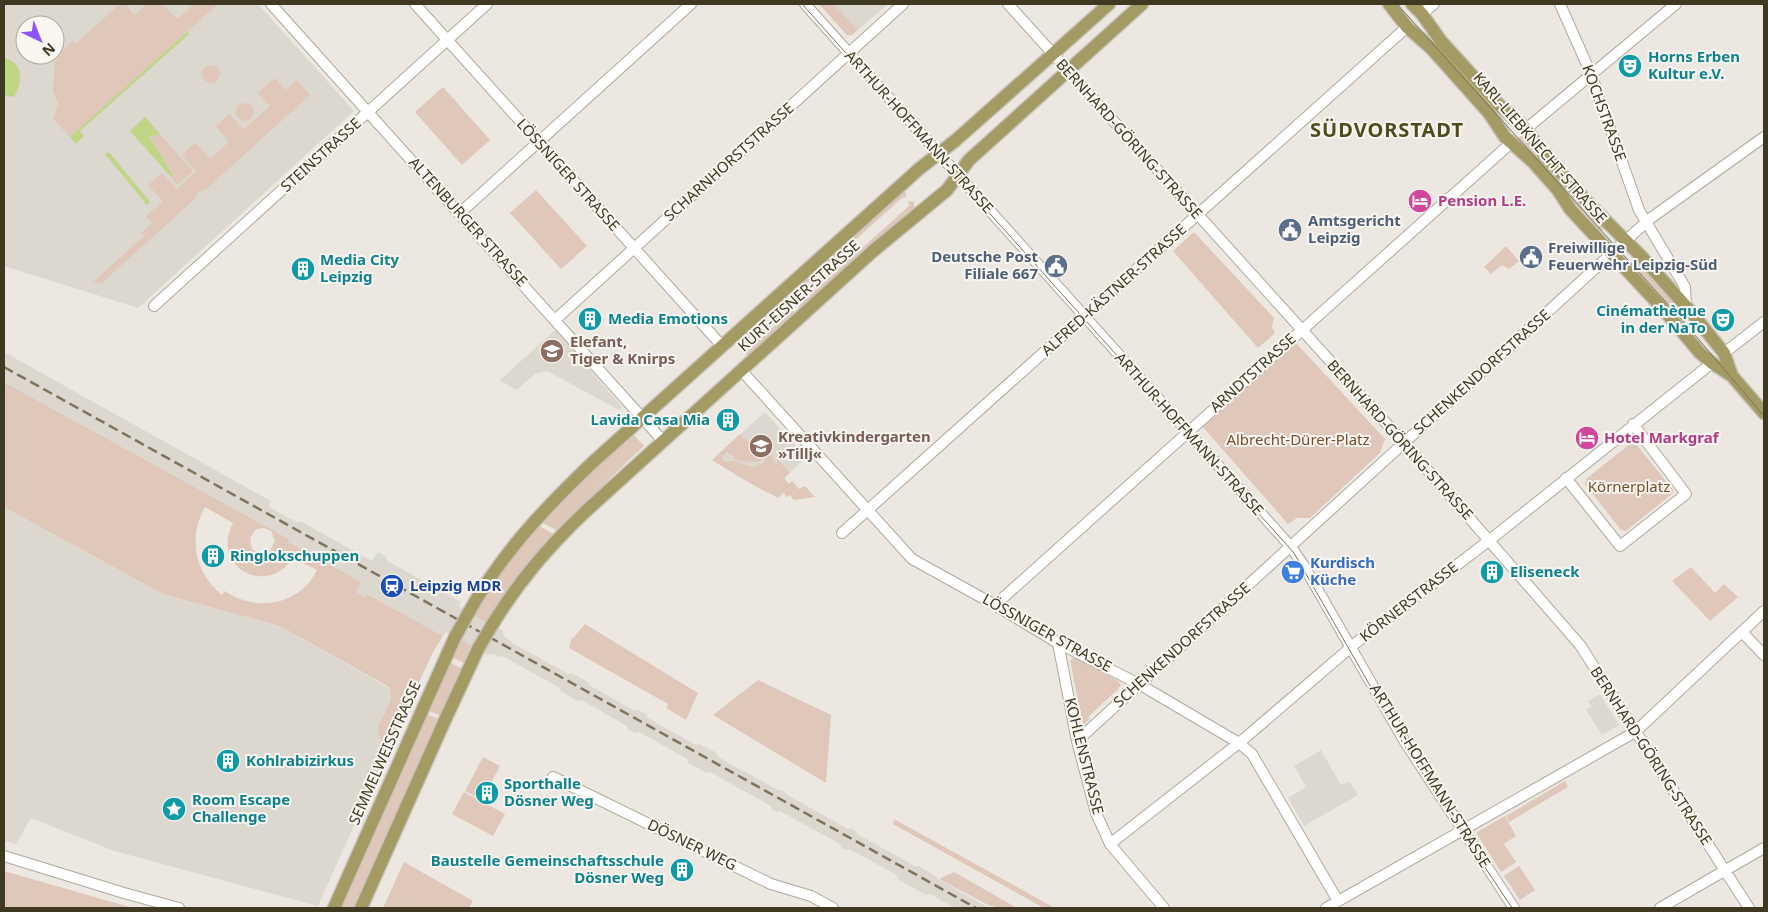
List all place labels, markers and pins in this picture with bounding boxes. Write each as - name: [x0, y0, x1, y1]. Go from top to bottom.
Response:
- place label: Horns Erben Kultur e.V.: [1648, 46, 1740, 83]
- theatre icon: Horns Erben Kultur e.V.: [1617, 53, 1643, 79]
- hotel icon: Pension L.E.: [1407, 188, 1433, 214]
- place label: Pension L.E.: [1438, 190, 1526, 210]
- place label: Amtsgericht Leipzig: [1308, 210, 1401, 247]
- public building icon: Amtsgericht Leipzig: [1277, 217, 1303, 243]
- place label: Freiwillige Feuerwehr Leipzig-Süd: [1548, 237, 1718, 274]
- public building icon: Freiwillige Feuerwehr Leipzig-Süd: [1518, 244, 1544, 270]
- place label: Deutsche Post Filiale 667: [931, 246, 1038, 283]
- place label: Media City Leipzig: [320, 249, 400, 286]
- public building icon: Deutsche Post Filiale 667: [1043, 253, 1069, 279]
- building icon: Media City Leipzig: [290, 256, 316, 282]
- place label: Cinémathèque in der NaTo: [1596, 300, 1706, 337]
- building icon: Media Emotions: [577, 306, 603, 332]
- theatre icon: Cinémathèque in der NaTo: [1710, 307, 1736, 333]
- place label: Media Emotions: [608, 308, 728, 328]
- place label: Elefant, Tiger & Knirps: [570, 331, 675, 368]
- school or university icon: Elefant, Tiger & Knirps: [539, 338, 565, 364]
- building icon: Lavida Casa Mia: [715, 407, 741, 433]
- place label: Lavida Casa Mia: [591, 409, 710, 429]
- hotel icon: Hotel Markgraf: [1574, 425, 1600, 451]
- place label: Kreativkindergarten »Tillj«: [778, 426, 931, 463]
- place label: Hotel Markgraf: [1604, 427, 1720, 447]
- school or university icon: Kreativkindergarten »Tillj«: [748, 433, 774, 459]
- building icon: Ringlokschuppen: [200, 543, 226, 569]
- place label: Ringlokschuppen: [230, 545, 359, 565]
- place label: Kurdisch Küche: [1310, 552, 1375, 589]
- supermarket icon: Kurdisch Küche: [1280, 559, 1306, 585]
- building icon: Eliseneck: [1479, 559, 1505, 585]
- place label: Eliseneck: [1510, 561, 1580, 581]
- station icon: Leipzig MDR: [379, 573, 405, 599]
- place label: Leipzig MDR: [410, 575, 502, 595]
- building icon: Kohlrabizirkus: [215, 748, 241, 774]
- place label: Kohlrabizirkus: [246, 750, 354, 770]
- place label: Sporthalle Dösner Weg: [504, 773, 594, 810]
- building icon: Sporthalle Dösner Weg: [474, 780, 500, 806]
- place label: Room Escape Challenge: [192, 789, 290, 826]
- place icon: Room Escape Challenge: [161, 796, 187, 822]
- place label: Baustelle Gemeinschaftsschule Dösner Weg: [431, 850, 664, 887]
- building icon: Baustelle Gemeinschaftsschule Dösner Weg: [669, 857, 695, 883]

